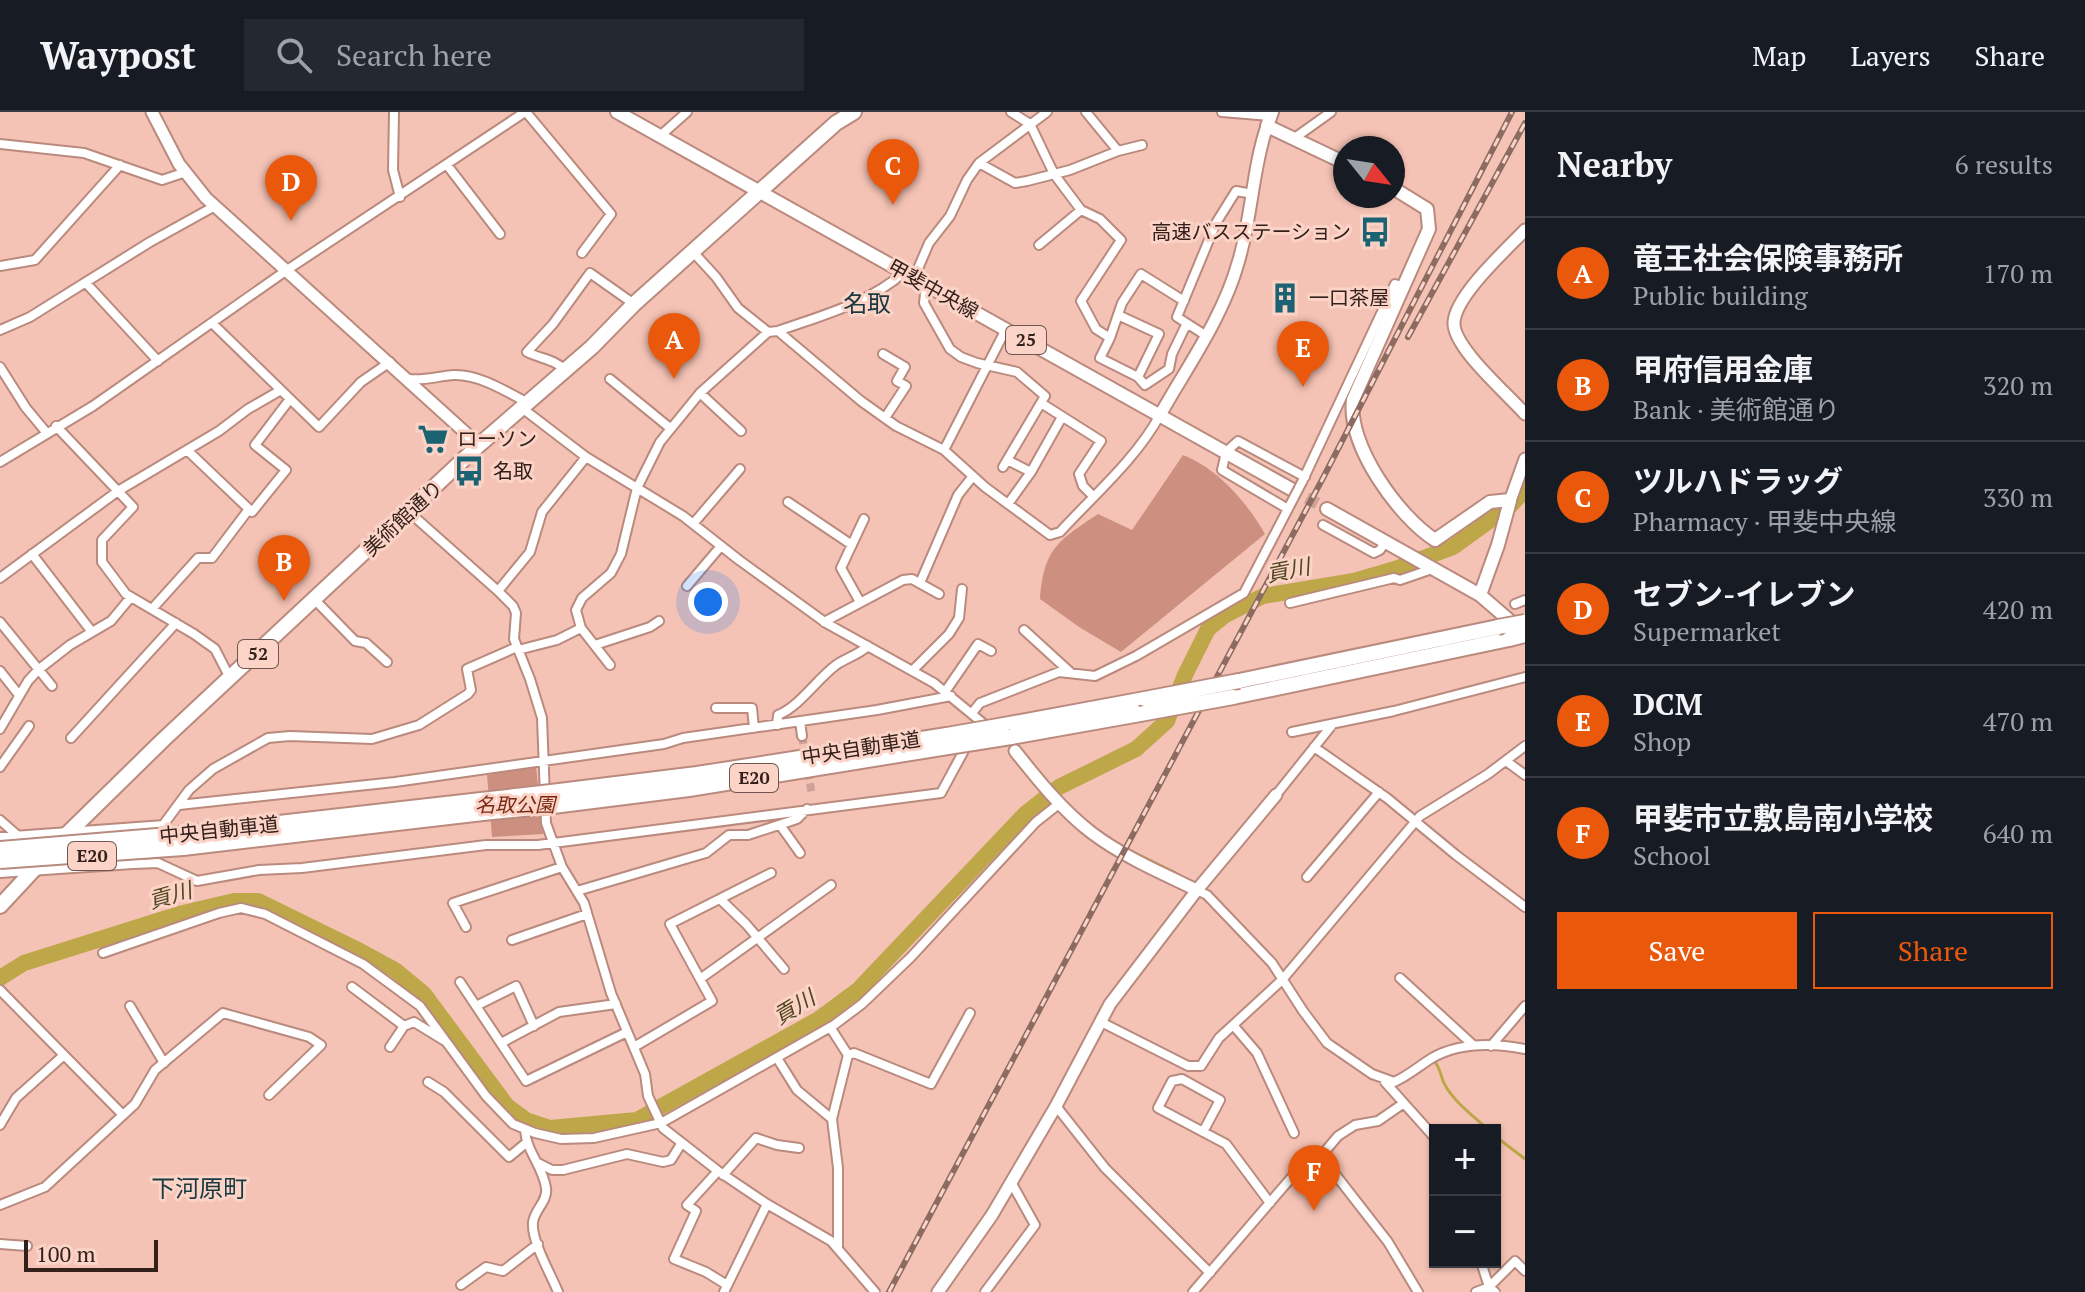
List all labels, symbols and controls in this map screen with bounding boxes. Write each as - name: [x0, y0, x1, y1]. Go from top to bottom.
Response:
- search box: [244, 19, 804, 91]
- text: Waypost: [40, 30, 196, 80]
- icon: search: [272, 33, 316, 77]
- text: Search here: [336, 35, 492, 75]
- text: Map: [1752, 37, 1806, 74]
- text: Layers: [1850, 37, 1931, 74]
- text: Share: [1975, 37, 2045, 74]
- north arrow: [1333, 136, 1405, 208]
- pin: C: [867, 139, 919, 205]
- text: Nearby: [1557, 142, 1672, 187]
- text: 6 results: [1955, 147, 2053, 181]
- pin: D: [265, 155, 317, 221]
- bus stop icon: 高速バスステーション: [1358, 215, 1392, 249]
- place label: 高速バスステーション: [1151, 218, 1351, 245]
- text: 竜王社会保険事務所: [1633, 238, 1903, 278]
- street label: 甲斐中央線: [883, 253, 984, 325]
- text: A: [1574, 256, 1592, 290]
- text: 170 m: [1983, 256, 2053, 290]
- text: Public building: [1633, 278, 1808, 312]
- building icon: 一口茶屋: [1268, 281, 1302, 315]
- place label: 一口茶屋: [1309, 284, 1389, 311]
- district label: 名取: [843, 287, 891, 319]
- pin: A: [648, 313, 700, 379]
- pin: E: [1277, 321, 1329, 387]
- road number: 25: [1006, 326, 1046, 354]
- text: 甲府信用金庫: [1633, 349, 1813, 389]
- text: B: [1575, 368, 1591, 402]
- text: 320 m: [1983, 368, 2053, 402]
- text: Bank · 美術館通り: [1633, 392, 1840, 426]
- supermarket icon: ローソン: [416, 422, 450, 456]
- place label: ローソン: [457, 425, 537, 452]
- bus stop icon: 名取: [452, 454, 486, 488]
- place label: 名取: [493, 457, 533, 484]
- text: ツルハドラッグ: [1633, 461, 1843, 501]
- street label: 美術館通り: [357, 474, 448, 562]
- text: C: [1575, 480, 1591, 514]
- text: 330 m: [1983, 480, 2053, 514]
- text: Pharmacy · 甲斐中央線: [1633, 504, 1897, 538]
- pin: B: [258, 535, 310, 601]
- water label: 貢川: [1264, 551, 1314, 588]
- text: セブン-イレブン: [1633, 574, 1855, 614]
- your location: [688, 582, 728, 622]
- text: D: [1573, 592, 1593, 626]
- text: 420 m: [1983, 592, 2053, 626]
- text: Supermarket: [1633, 614, 1781, 648]
- road number: 52: [238, 640, 278, 668]
- text: DCM: [1633, 684, 1703, 724]
- text: E: [1575, 704, 1591, 738]
- text: 470 m: [1983, 704, 2053, 738]
- text: Shop: [1633, 724, 1691, 758]
- street label: 中央自動車道: [800, 725, 922, 770]
- road number: E20: [730, 764, 778, 792]
- park label: 名取公園: [475, 791, 558, 818]
- text: 甲斐市立敷島南小学校: [1633, 798, 1933, 838]
- street label: 中央自動車道: [158, 810, 280, 849]
- text: F: [1576, 816, 1590, 850]
- text: 640 m: [1983, 816, 2053, 850]
- text: School: [1633, 838, 1711, 872]
- road number: E20: [68, 842, 116, 870]
- water label: 貢川: [145, 874, 197, 915]
- button: Save: [1557, 912, 1797, 989]
- button: Share: [1813, 912, 2053, 989]
- water label: 貢川: [767, 982, 822, 1030]
- map controls: [1429, 1124, 1501, 1268]
- button: +: [1429, 1124, 1501, 1196]
- pin: F: [1288, 1145, 1340, 1211]
- district label: 下河原町: [151, 1172, 247, 1204]
- button: −: [1429, 1196, 1501, 1268]
- scale bar: [24, 1236, 158, 1272]
- text: 100 m: [36, 1239, 96, 1268]

